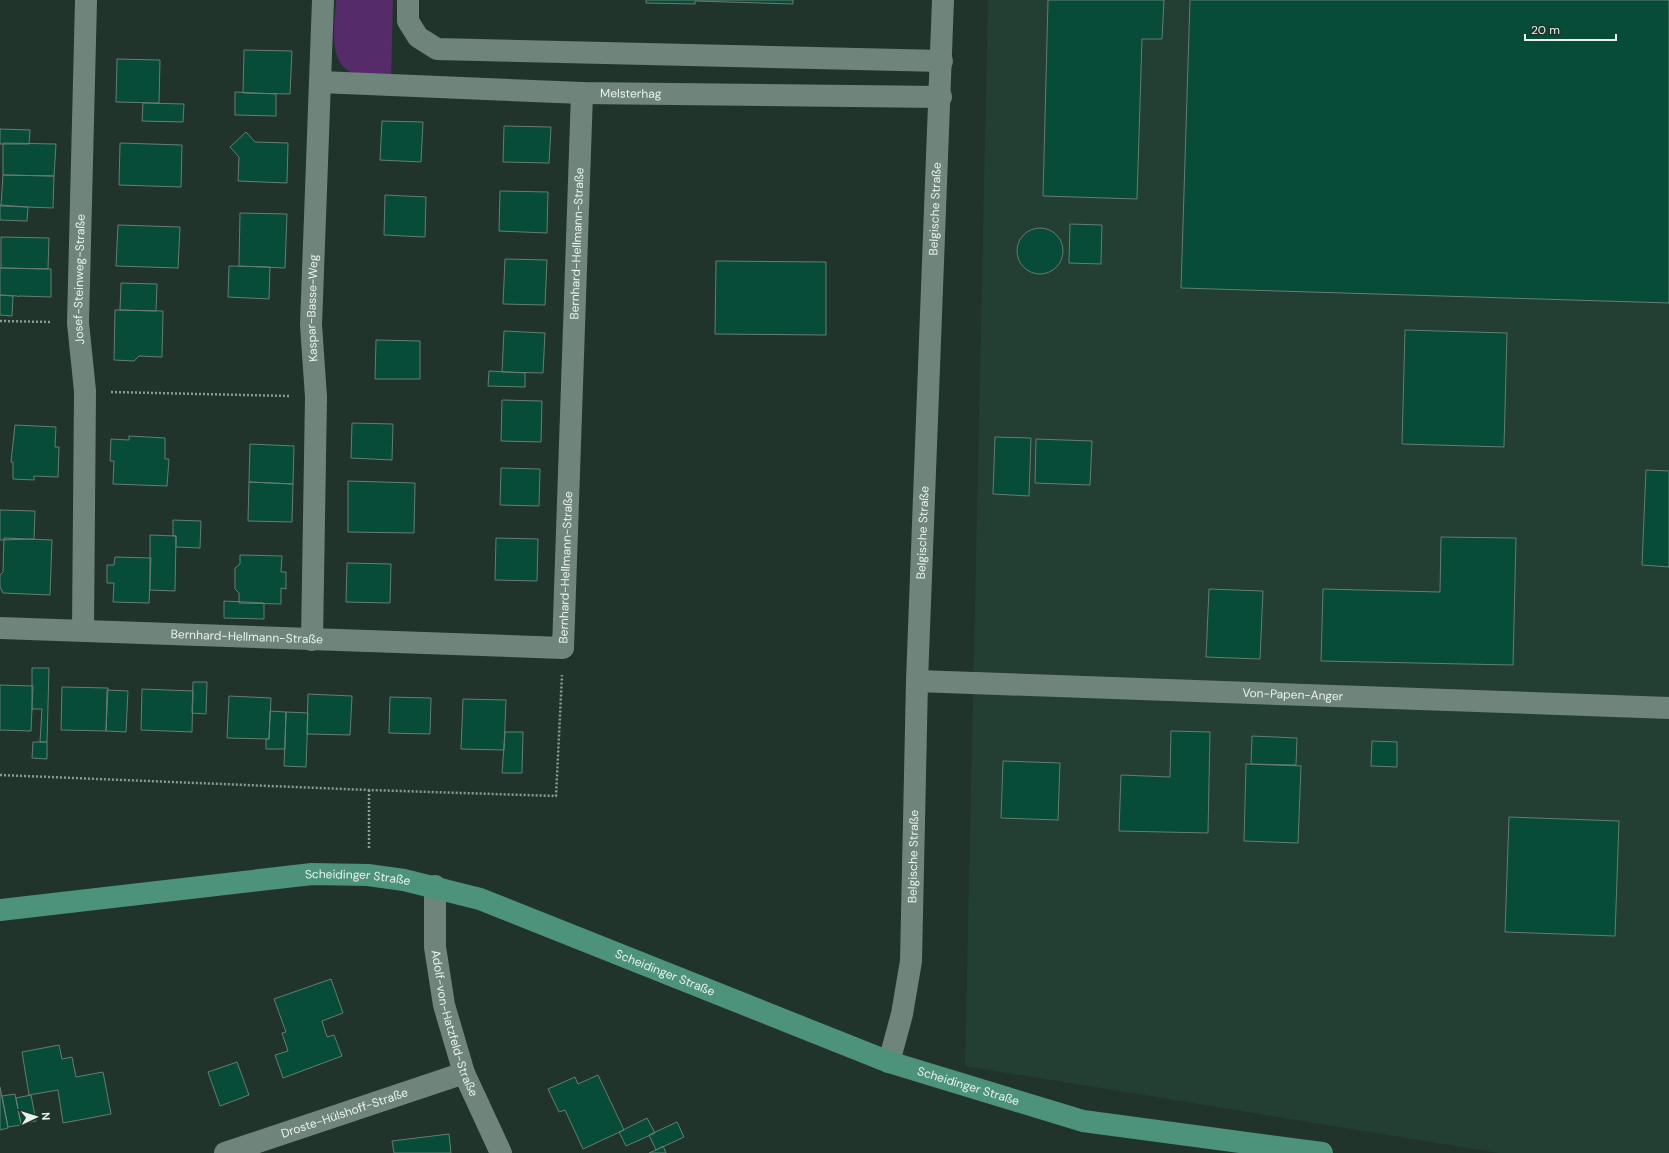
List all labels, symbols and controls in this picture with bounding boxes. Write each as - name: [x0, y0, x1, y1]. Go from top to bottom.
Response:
- scale bar: [1525, 16, 1616, 42]
- text: 20 m: [1531, 22, 1560, 38]
- street label: Melsterhag: [600, 85, 662, 102]
- street label: Belgische Straße: [925, 162, 945, 256]
- street label: Bernhard-Hellmann-Straße: [566, 167, 587, 320]
- street label: Josef-Steinweg-Straße: [70, 214, 89, 346]
- street label: Kaspar-Basse-Weg: [303, 254, 322, 362]
- street label: Belgische Straße: [913, 485, 932, 580]
- street label: Bernhard-Hellmann-Straße: [555, 491, 576, 644]
- street label: Bernhard-Hellmann-Straße: [170, 626, 323, 647]
- street label: Von-Papen-Anger: [1242, 685, 1344, 704]
- street label: Belgische Straße: [904, 809, 922, 903]
- street label: Scheidinger Straße: [304, 866, 412, 889]
- street label: Scheidinger Straße: [613, 946, 717, 1000]
- street label: Adolf-von-Hatzfeld-Straße: [428, 949, 482, 1099]
- street label: Scheidinger Straße: [915, 1063, 1022, 1109]
- street label: Droste-Hülshoff-Straße: [279, 1084, 410, 1142]
- north arrow: [16, 1097, 56, 1137]
- text: N: [39, 1112, 53, 1121]

